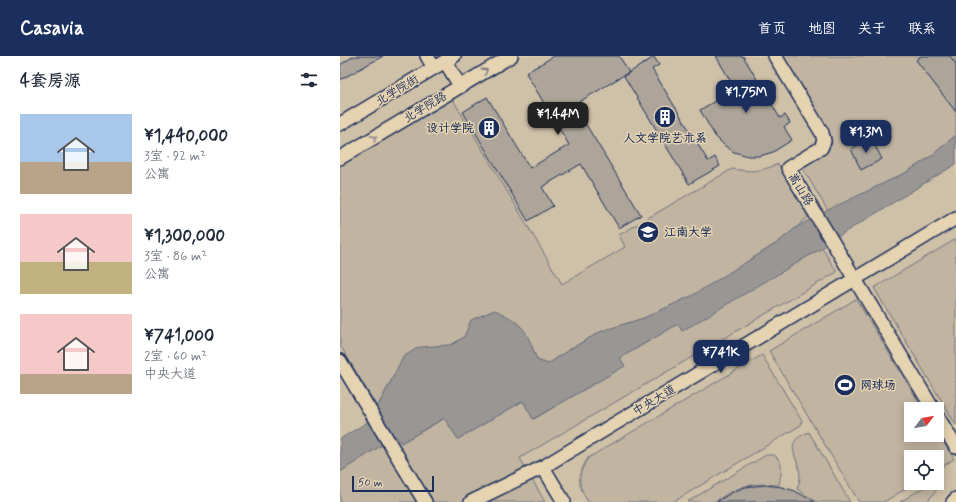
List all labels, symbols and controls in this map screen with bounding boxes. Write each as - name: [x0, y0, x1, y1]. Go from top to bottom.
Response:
- text: Casavia: [20, 16, 84, 41]
- text: 首页: [758, 20, 786, 38]
- text: 地图: [808, 20, 836, 38]
- text: 关于: [858, 20, 886, 38]
- text: 联系: [908, 20, 936, 38]
- icon: filters: [298, 69, 320, 91]
- one-way arrow: [481, 69, 488, 76]
- text: 4套房源: [20, 70, 81, 92]
- street label: 北学院街: [373, 72, 422, 110]
- pin: ¥1.75M: [713, 80, 779, 114]
- text: ¥1.75M: [725, 84, 767, 101]
- street label: 北学院路: [401, 89, 450, 127]
- pin: ¥1.44M: [525, 102, 591, 136]
- building icon: 人文学院艺术系: [652, 104, 678, 130]
- text: ¥1.44M: [537, 106, 579, 123]
- building icon: 设计学院: [476, 115, 502, 141]
- pin: ¥1.3M: [838, 120, 894, 154]
- place label: 设计学院: [426, 121, 474, 137]
- text: ¥1.3M: [849, 124, 883, 141]
- text: ¥1,440,000: [144, 125, 228, 147]
- icon: home: [52, 130, 100, 178]
- place label: 人文学院艺术系: [623, 131, 707, 147]
- one-way arrow: [370, 135, 377, 143]
- text: 3室 · 92 m²: [144, 148, 206, 165]
- text: 公寓: [144, 166, 170, 183]
- street label: 嵩山路: [784, 170, 816, 209]
- school or university icon: 江南大学: [635, 219, 661, 245]
- text: ¥1,300,000: [144, 225, 225, 247]
- place label: 江南大学: [664, 225, 712, 241]
- icon: home: [52, 230, 100, 278]
- text: 3室 · 86 m²: [144, 248, 207, 265]
- text: 公寓: [144, 266, 170, 283]
- text: ¥741,000: [144, 325, 214, 347]
- icon: home: [52, 330, 100, 378]
- pin: ¥741K: [693, 340, 749, 374]
- text: ¥741K: [702, 344, 740, 361]
- text: 2室 · 60 m²: [144, 348, 207, 365]
- text: 中央大道: [144, 366, 196, 383]
- sports icon: 网球场: [832, 372, 858, 398]
- place label: 网球场: [860, 378, 896, 394]
- street label: 中央大道: [630, 382, 679, 420]
- north arrow: [904, 402, 944, 442]
- map controls: [904, 402, 944, 490]
- button: locate: [904, 450, 944, 490]
- scale bar: [352, 474, 434, 493]
- text: 50 m: [358, 476, 383, 490]

